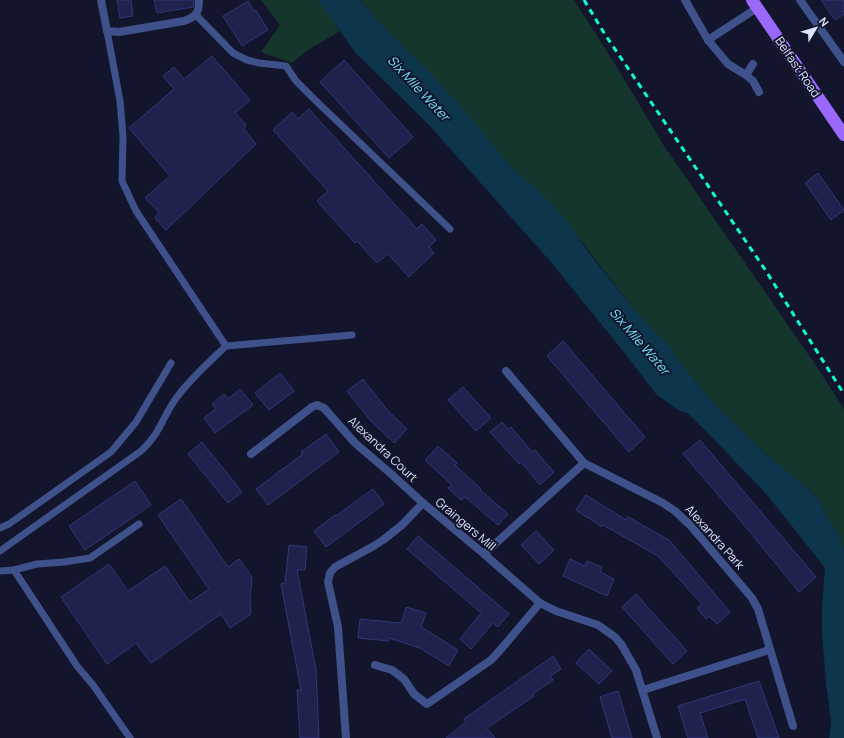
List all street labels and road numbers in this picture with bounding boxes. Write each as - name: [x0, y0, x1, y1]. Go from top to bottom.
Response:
- street label: Belfast Road: [771, 33, 825, 101]
- street label: Alexandra Court: [345, 412, 422, 486]
- street label: Graingers Mill: [432, 494, 500, 554]
- street label: Alexandra Park: [682, 501, 749, 574]

